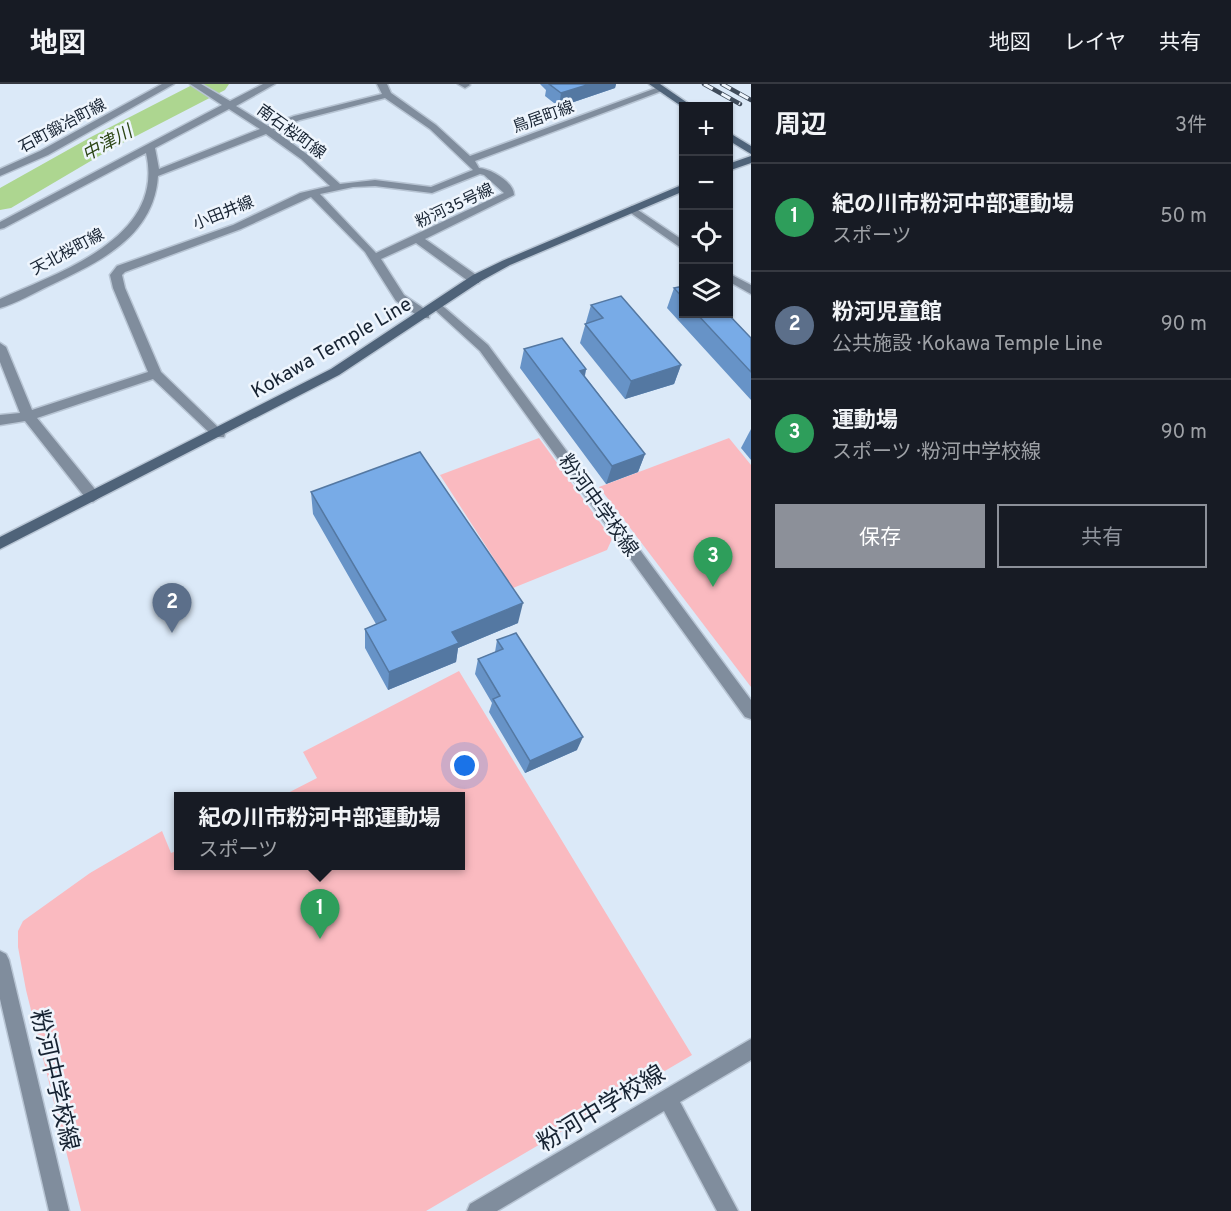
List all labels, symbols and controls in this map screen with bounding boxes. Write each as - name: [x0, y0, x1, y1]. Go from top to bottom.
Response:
- text: 地図: [30, 27, 86, 63]
- text: 地図: [989, 30, 1031, 57]
- text: レイヤ: [1064, 30, 1126, 57]
- text: 共有: [1159, 30, 1201, 57]
- street label: 石町鍛冶町線: [16, 95, 110, 158]
- street label: 鳥居町線: [510, 98, 577, 138]
- street label: 南石桜町線: [253, 101, 329, 164]
- map controls: [679, 102, 733, 318]
- button: +: [679, 102, 733, 156]
- text: 周辺: [775, 110, 827, 143]
- text: 3件: [1175, 113, 1207, 139]
- water label: 中津川: [79, 120, 139, 167]
- button: −: [679, 156, 733, 210]
- street label: 粉河35号線: [413, 180, 497, 234]
- text: 紀の川市粉河中部運動場: [832, 192, 1074, 219]
- street label: 小田井線: [190, 193, 257, 235]
- text: 1: [791, 204, 799, 230]
- text: 50 m: [1160, 204, 1207, 230]
- button: locate: [679, 210, 733, 264]
- text: スポーツ: [832, 224, 912, 250]
- street label: 天北桜町線: [28, 225, 108, 280]
- button: layers: [679, 264, 733, 318]
- street label: Kokawa Temple Line: [247, 292, 417, 405]
- text: 粉河児童館: [832, 300, 942, 327]
- text: 2: [788, 312, 801, 338]
- text: 90 m: [1161, 312, 1207, 338]
- text: 公共施設 · Kokawa Temple Line: [832, 332, 1103, 358]
- text: 運動場: [832, 408, 898, 435]
- text: 3: [789, 420, 801, 446]
- text: 90 m: [1161, 420, 1207, 446]
- text: スポーツ · 粉河中学校線: [832, 440, 1041, 466]
- street label: 粉河中学校線: [552, 450, 643, 562]
- button: 保存: [775, 504, 985, 568]
- button: 共有: [997, 504, 1207, 568]
- pin: 3: [694, 538, 732, 587]
- pin: 2: [152, 584, 192, 633]
- your location: [450, 751, 479, 780]
- popup: [174, 792, 465, 870]
- text: 紀の川市粉河中部運動場: [198, 806, 441, 833]
- text: スポーツ: [198, 838, 278, 864]
- pin: 1: [300, 890, 340, 939]
- street label: 粉河中学校線: [22, 1007, 84, 1154]
- street label: 粉河中学校線: [533, 1060, 671, 1160]

